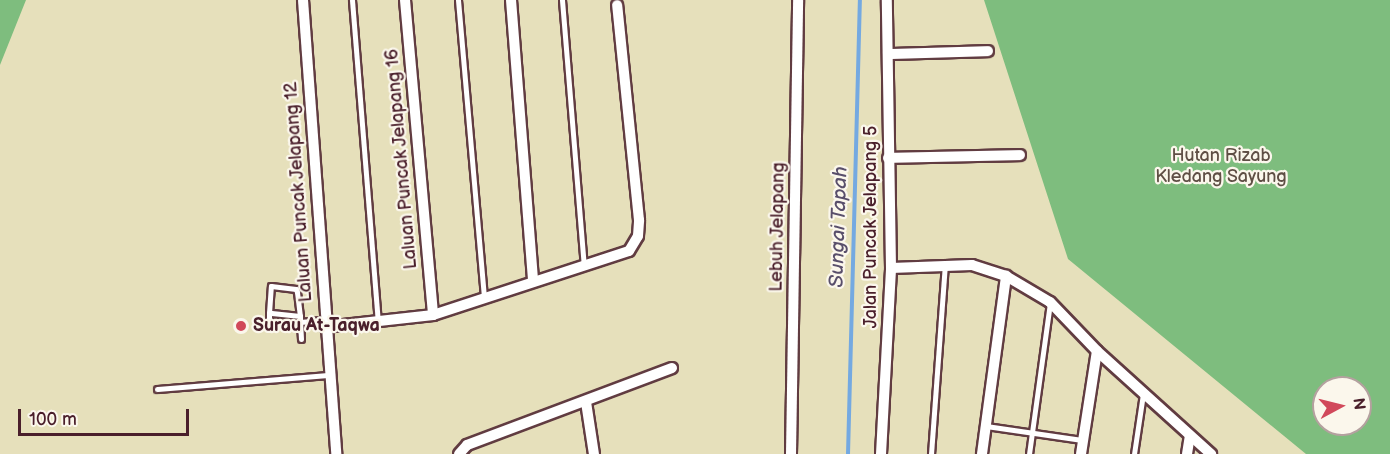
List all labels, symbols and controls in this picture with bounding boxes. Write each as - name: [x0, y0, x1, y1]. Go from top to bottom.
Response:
- street label: Laluan Puncak Jelapang 16: [382, 48, 422, 270]
- street label: Laluan Puncak Jelapang 12: [280, 81, 318, 303]
- street label: Jalan Puncak Jelapang 5: [860, 125, 882, 329]
- park label: Hutan Rizab Kledang Sayung: [1155, 146, 1287, 188]
- street label: Lebuh Jelapang: [766, 162, 790, 292]
- water label: Sungai Tapah: [825, 166, 853, 288]
- place label: Surau At-Taqwa: [253, 315, 380, 337]
- marker: Surau At-Taqwa: [234, 319, 248, 333]
- north arrow: [1312, 376, 1372, 436]
- scale bar: [21, 397, 192, 435]
- text: N: [1348, 397, 1369, 411]
- text: 100 m: [29, 409, 77, 430]

